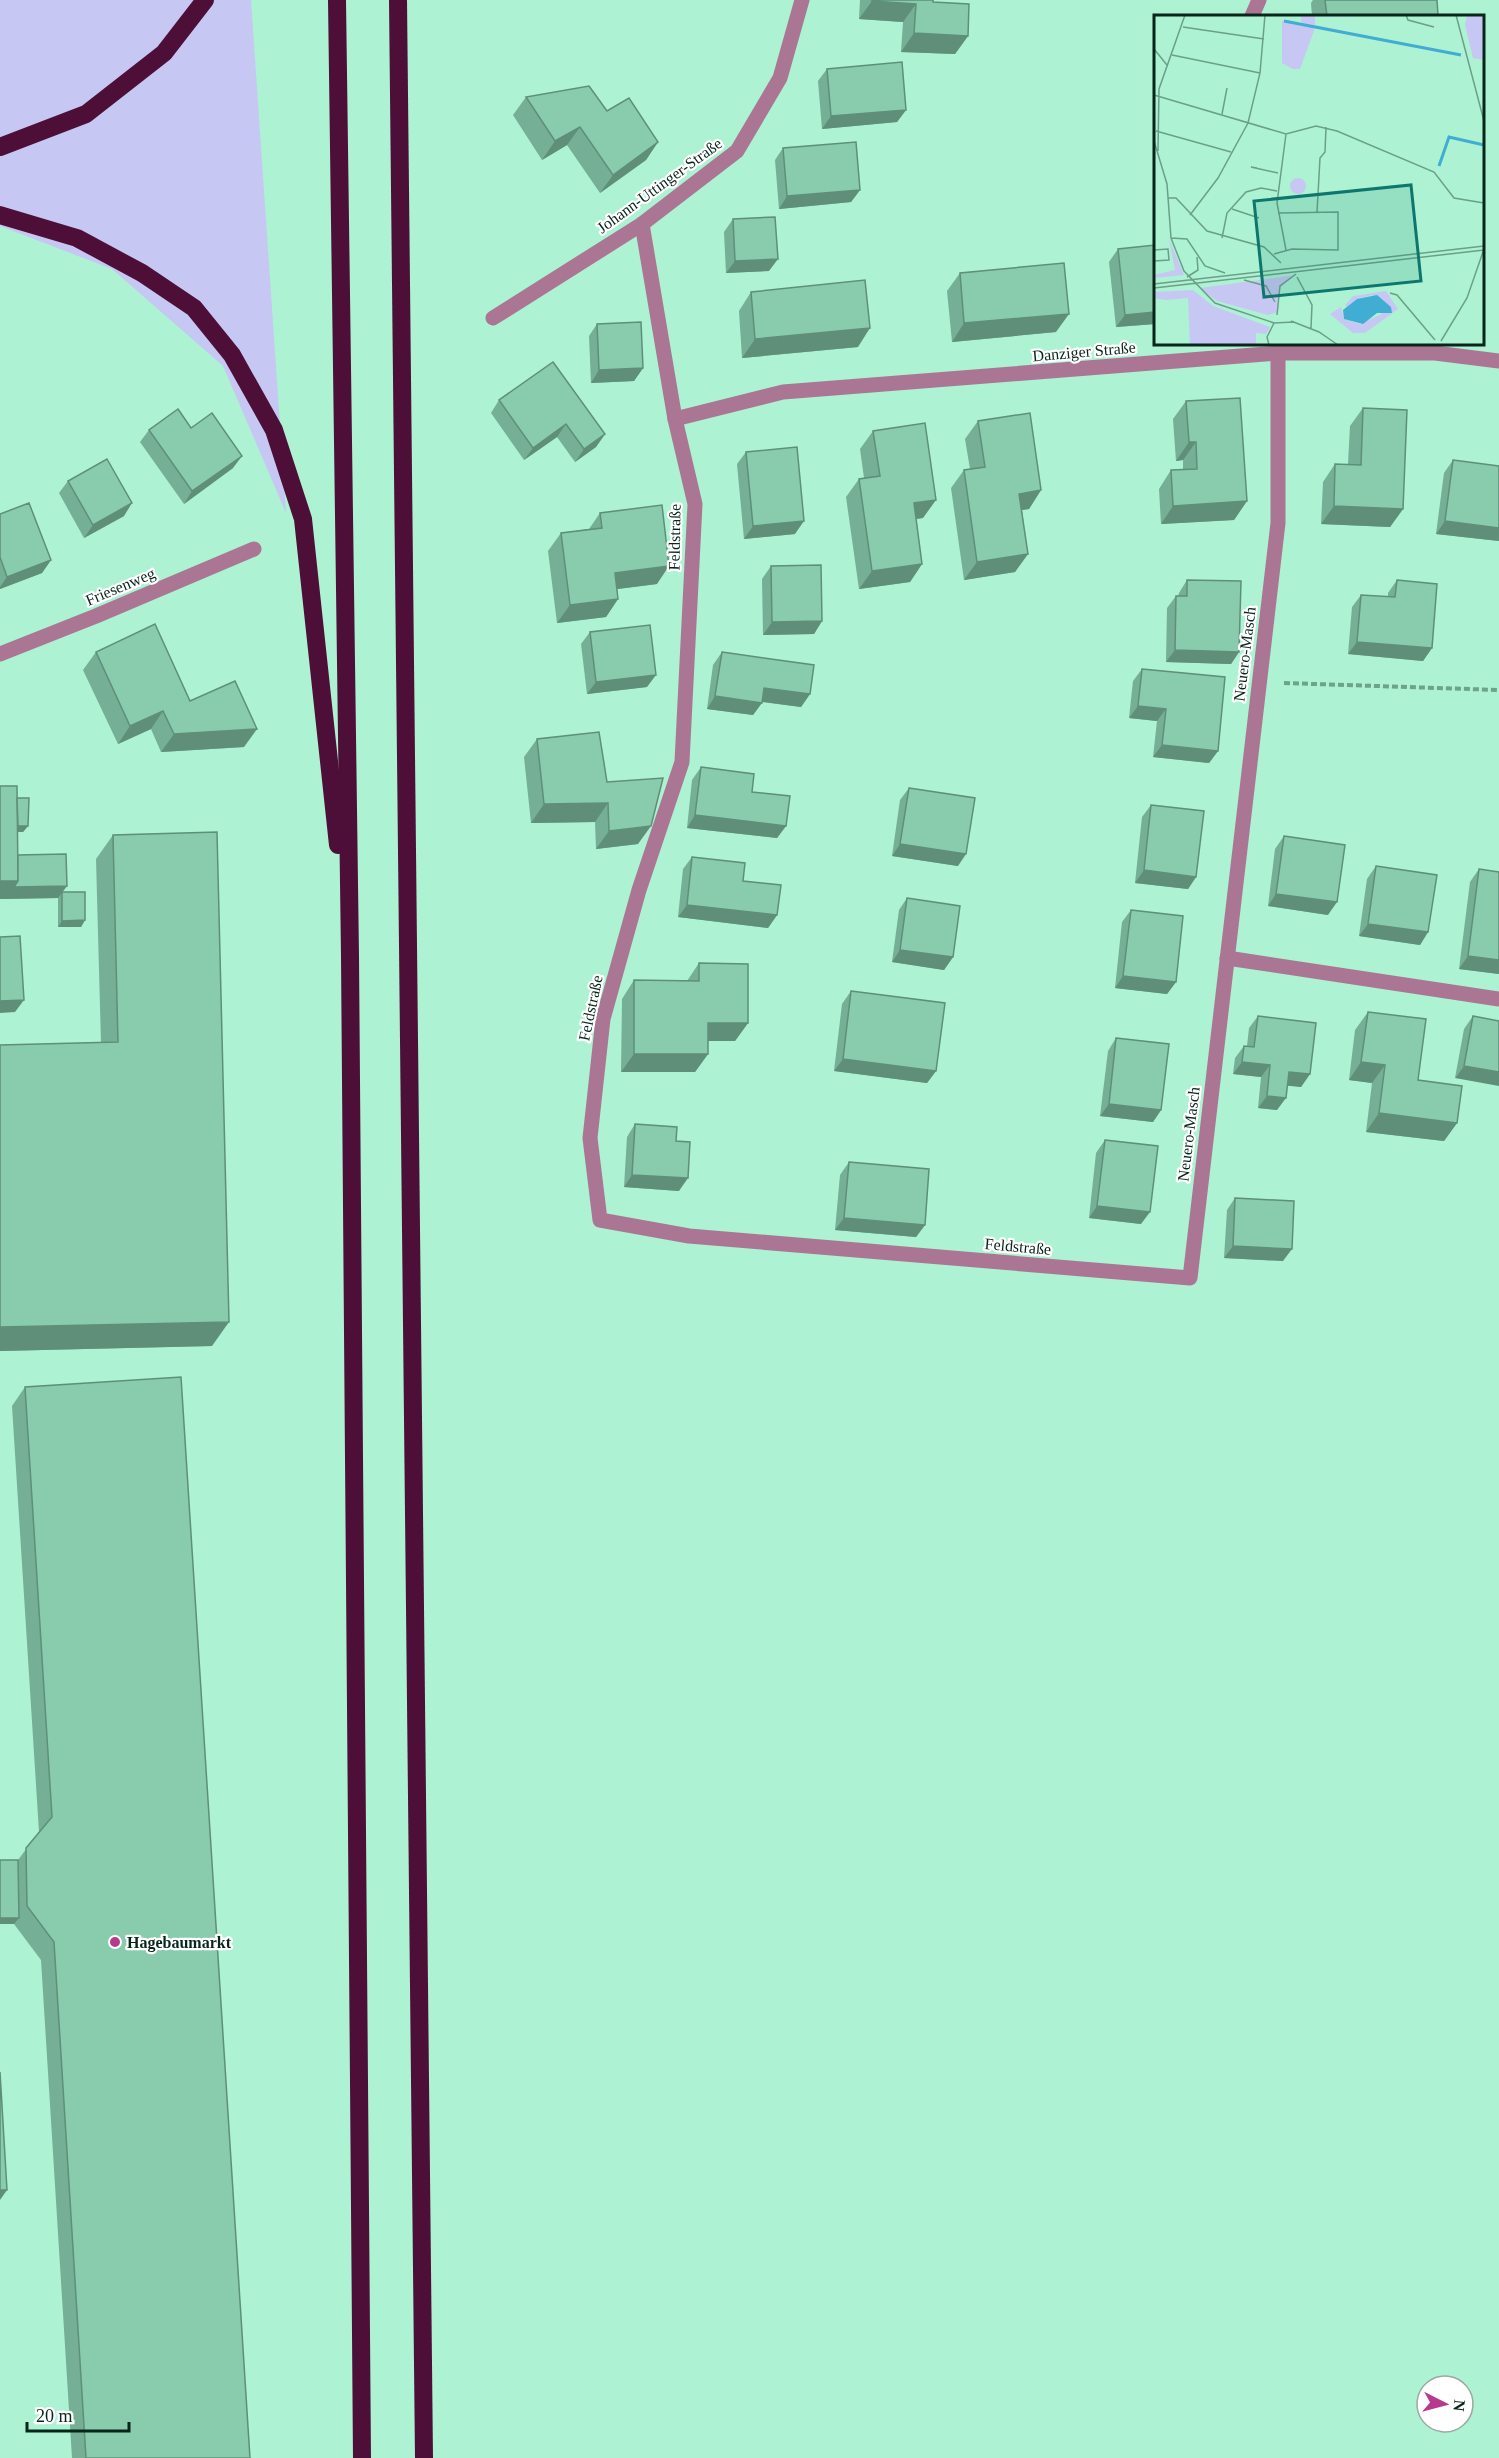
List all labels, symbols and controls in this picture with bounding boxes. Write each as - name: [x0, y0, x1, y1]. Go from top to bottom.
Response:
- inset map: [1154, 15, 1484, 345]
- street label: Johann-Uttinger-Straße: [594, 134, 725, 237]
- street label: Danziger Straße: [1032, 339, 1136, 365]
- street label: Feldstraße: [665, 504, 684, 570]
- street label: Friesenweg: [83, 564, 158, 610]
- street label: Neuero-Masch: [1230, 606, 1259, 702]
- street label: Feldstraße: [575, 974, 606, 1042]
- street label: Neuero-Masch: [1174, 1086, 1203, 1182]
- street label: Feldstraße: [984, 1235, 1052, 1258]
- place label: Hagebaumarkt: [127, 1934, 232, 1952]
- marker: Hagebaumarkt: [108, 1935, 122, 1949]
- north arrow: [1415, 2374, 1475, 2434]
- scale bar: [27, 2395, 129, 2433]
- text: N: [1450, 2399, 1468, 2413]
- text: 20 m: [36, 2406, 73, 2426]

